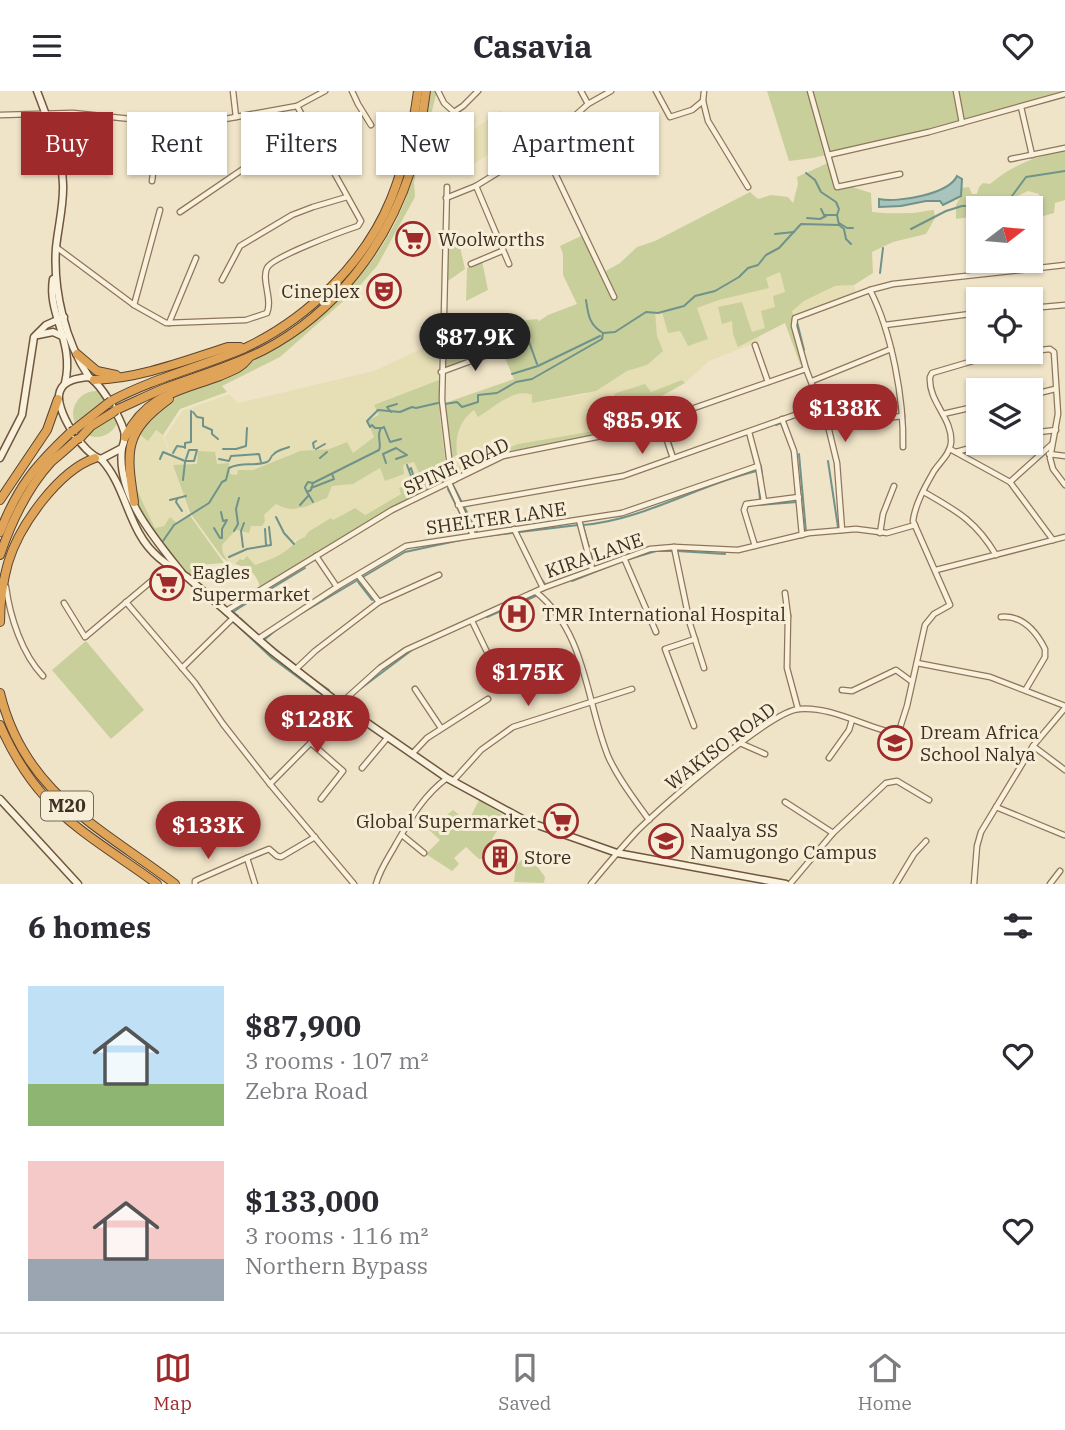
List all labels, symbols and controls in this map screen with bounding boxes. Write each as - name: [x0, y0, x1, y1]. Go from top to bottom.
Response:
- text: Casavia: [472, 25, 593, 67]
- icon: menu: [28, 27, 66, 65]
- icon: heart: [999, 27, 1037, 65]
- chip: Buy: [21, 112, 113, 175]
- chip: Rent: [127, 112, 227, 175]
- chip: Filters: [241, 112, 362, 175]
- chip: New: [376, 112, 474, 175]
- chip: Apartment: [488, 112, 659, 175]
- north arrow: [966, 196, 1043, 273]
- map controls: [966, 196, 1043, 455]
- supermarket icon: Woolworths: [394, 220, 432, 258]
- place label: Woolworths: [438, 227, 545, 251]
- theatre icon: Cineplex: [365, 272, 403, 310]
- place label: Cineplex: [281, 279, 360, 303]
- button: locate: [966, 287, 1043, 364]
- pin: $87.9K: [418, 313, 532, 373]
- text: $87.9K: [435, 321, 515, 351]
- button: layers: [966, 378, 1043, 455]
- pin: $138K: [796, 385, 894, 444]
- text: $138K: [809, 392, 881, 422]
- pin: $85.9K: [585, 397, 699, 456]
- text: $85.9K: [602, 404, 682, 434]
- street label: SPINE ROAD: [399, 432, 513, 500]
- street label: SHELTER LANE: [424, 496, 568, 540]
- street label: KIRA LANE: [542, 527, 646, 583]
- place label: Eagles Supermarket: [192, 560, 310, 606]
- supermarket icon: Eagles Supermarket: [148, 564, 186, 602]
- hospital icon: TMR International Hospital: [498, 595, 536, 633]
- place label: TMR International Hospital: [542, 602, 786, 626]
- pin: $175K: [479, 649, 577, 708]
- text: $175K: [492, 656, 564, 686]
- pin: $128K: [268, 695, 366, 755]
- street label: WAKISO ROAD: [660, 697, 780, 795]
- text: $128K: [281, 703, 353, 733]
- place label: Dream Africa School Nalya: [920, 720, 1039, 766]
- school or university icon: Dream Africa School Nalya: [876, 724, 914, 762]
- road number: M20: [41, 791, 93, 821]
- pin: $133K: [159, 801, 257, 861]
- supermarket icon: Global Supermarket: [542, 802, 580, 840]
- text: $133K: [172, 809, 244, 839]
- place label: Global Supermarket: [356, 809, 536, 833]
- place label: Naalya SS Namugongo Campus: [690, 818, 877, 864]
- school or university icon: Naalya SS Namugongo Campus: [647, 822, 685, 860]
- building icon: Store: [481, 838, 519, 876]
- place label: Store: [524, 845, 571, 869]
- text: 6 homes: [28, 907, 151, 946]
- icon: filters: [999, 907, 1037, 945]
- text: $87,900: [245, 1006, 361, 1045]
- icon: home: [84, 1014, 168, 1098]
- icon: heart: [999, 1037, 1037, 1075]
- text: 3 rooms · 107 m²: [245, 1045, 428, 1075]
- text: Zebra Road: [245, 1075, 369, 1105]
- text: $133,000: [245, 1181, 379, 1220]
- icon: home: [84, 1189, 168, 1273]
- icon: heart: [999, 1212, 1037, 1250]
- text: 3 rooms · 116 m²: [245, 1220, 428, 1250]
- text: Northern Bypass: [245, 1250, 428, 1280]
- tab: Map: [153, 1349, 192, 1415]
- tab: Saved: [498, 1349, 551, 1415]
- tab: Home: [858, 1349, 912, 1415]

